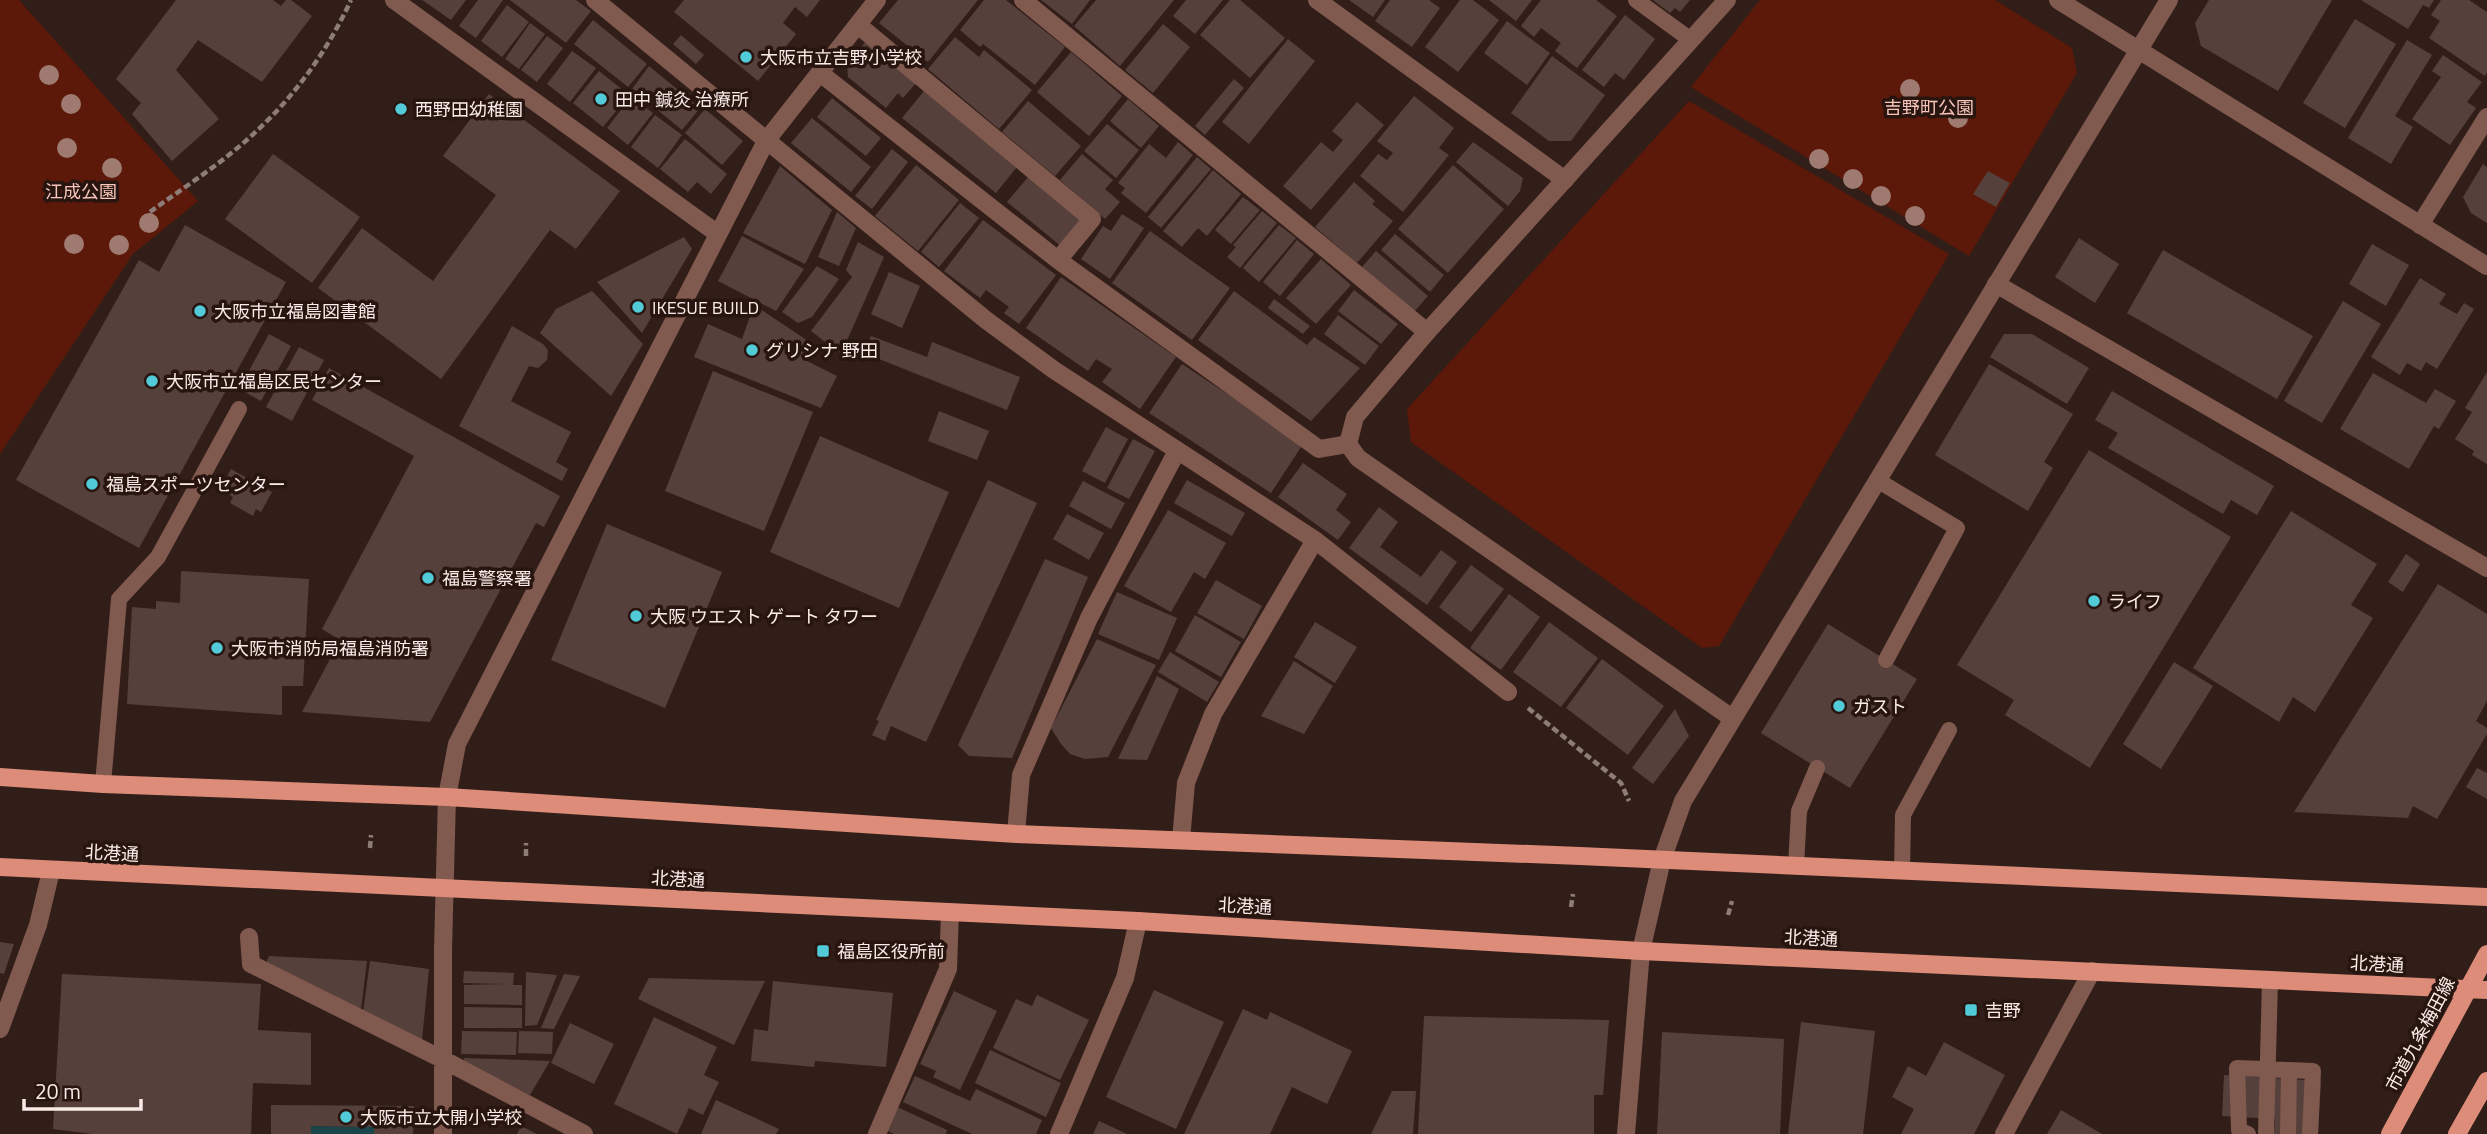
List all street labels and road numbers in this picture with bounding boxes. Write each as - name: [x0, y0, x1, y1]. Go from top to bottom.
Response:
- street label: 北港通: [84, 838, 140, 868]
- street label: 北港通: [650, 864, 706, 894]
- street label: 北港通: [1217, 891, 1273, 921]
- street label: 北港通: [1783, 923, 1839, 953]
- street label: 北港通: [2349, 949, 2405, 979]
- street label: 市道九条梅田線: [2379, 972, 2461, 1096]

